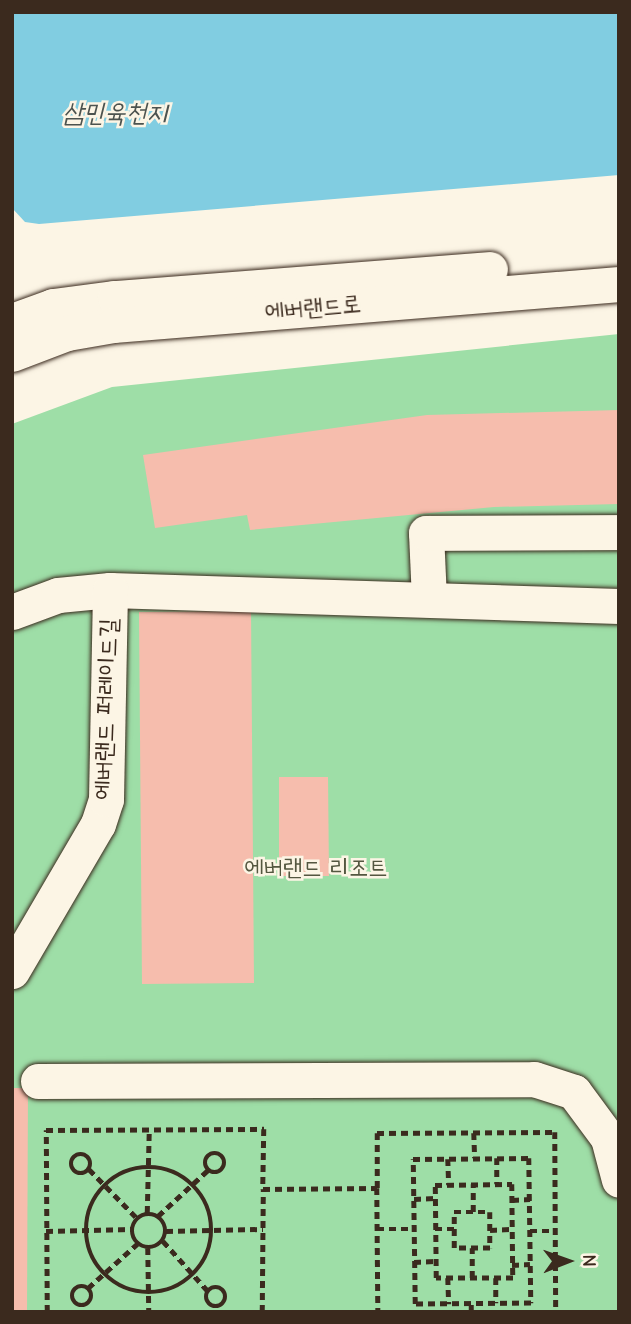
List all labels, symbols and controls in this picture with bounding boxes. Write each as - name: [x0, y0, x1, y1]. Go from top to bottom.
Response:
- water label: 삼민육천지: [63, 98, 167, 130]
- street label: 에버랜드로: [264, 289, 362, 327]
- street label: 에버랜드 퍼레이드길: [88, 618, 124, 800]
- park label: 에버랜드 리조트: [244, 854, 388, 882]
- north arrow: [533, 1226, 603, 1296]
- text: N: [578, 1254, 600, 1267]

